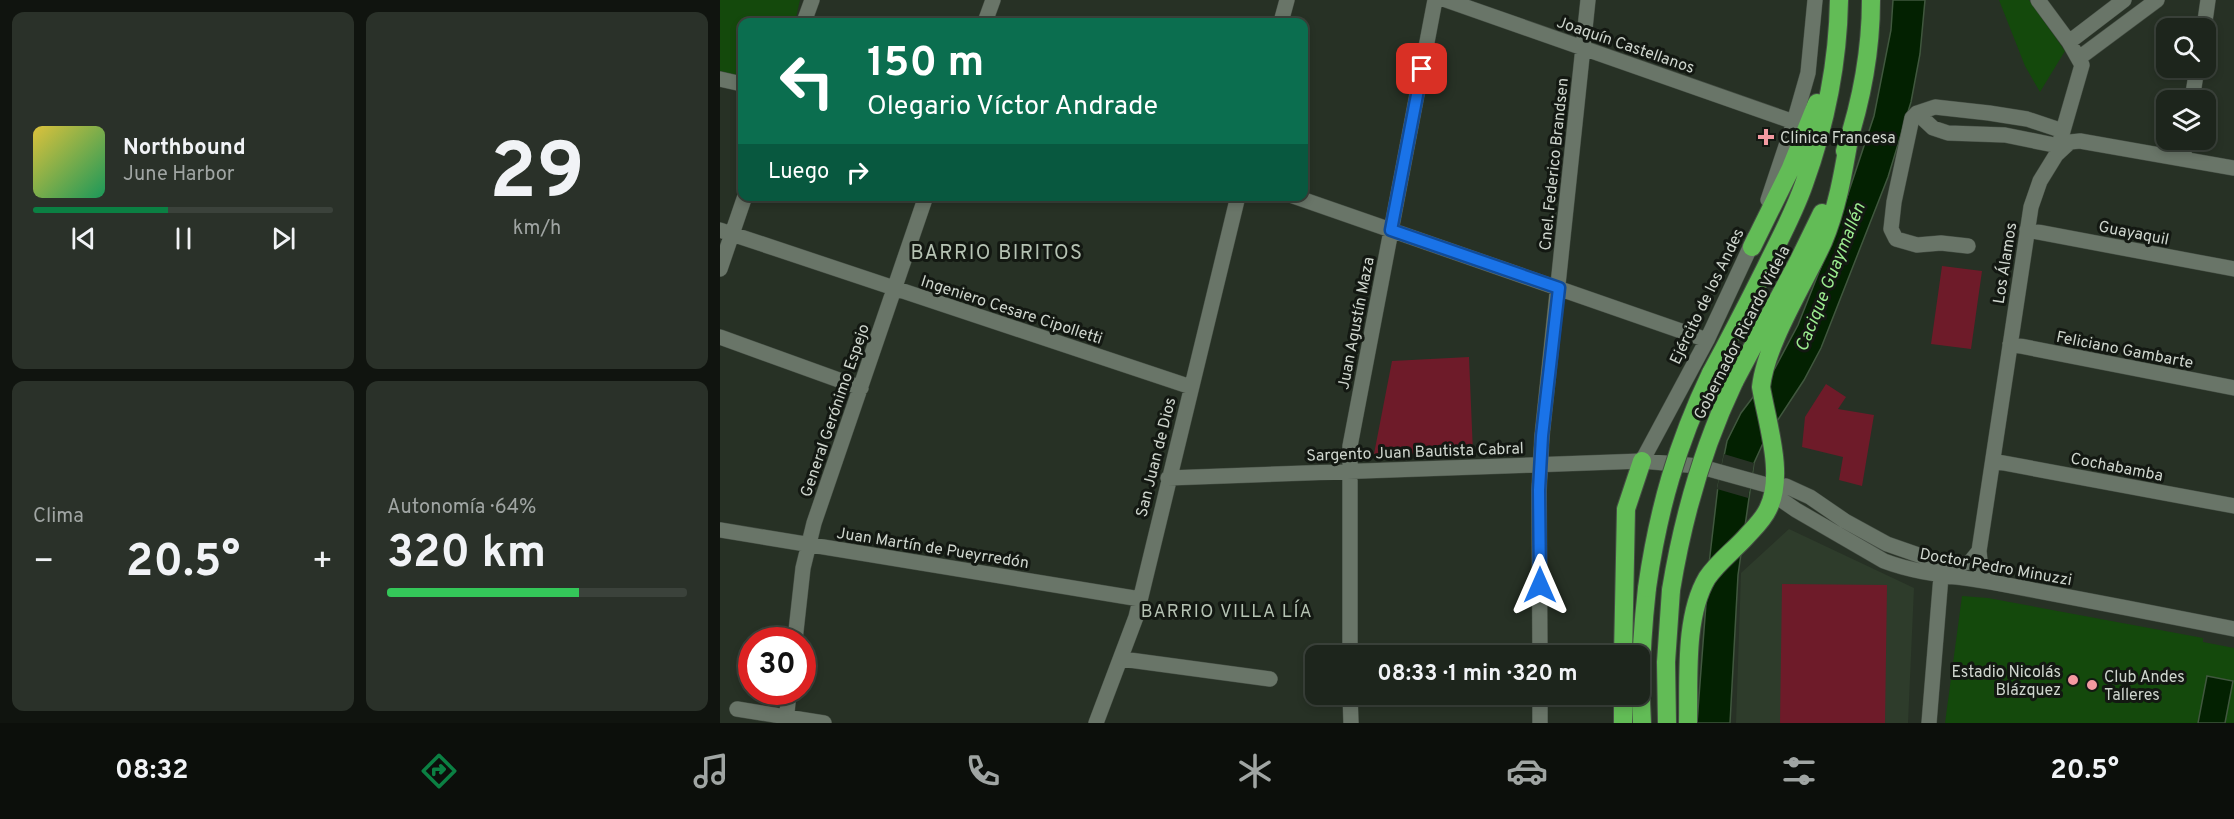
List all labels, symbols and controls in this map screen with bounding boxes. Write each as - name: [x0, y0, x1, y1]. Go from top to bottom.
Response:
- street label: Joaquín Castellanos: [1554, 13, 1697, 79]
- map controls: [2156, 18, 2216, 150]
- button: search: [2156, 18, 2216, 78]
- text: 150 m: [867, 38, 984, 91]
- icon: left: [768, 42, 846, 120]
- pin: [1396, 43, 1447, 94]
- icon: arrive: [1405, 52, 1438, 85]
- street label: Cnel. Federico Brandsen: [1536, 77, 1574, 252]
- text: Olegario Víctor Andrade: [867, 90, 1158, 124]
- button: layers: [2156, 90, 2216, 150]
- text: 29: [489, 127, 585, 226]
- marker: Clinica Francesa: [1757, 128, 1775, 146]
- place label: Clinica Francesa: [1780, 129, 1896, 149]
- text: Northbound: [123, 135, 246, 162]
- icon: right: [841, 156, 874, 189]
- text: Luego: [768, 159, 829, 186]
- text: June Harbor: [123, 162, 235, 188]
- water label: Cacique Guaymallén: [1791, 200, 1872, 355]
- text: km/h: [513, 216, 561, 242]
- street label: Guayaquil: [2097, 217, 2171, 251]
- street label: Los Álamos: [1988, 221, 2022, 305]
- icon: previous: [67, 222, 100, 255]
- icon: pause: [167, 222, 200, 255]
- icon: next: [267, 222, 300, 255]
- street label: Ejército de los Andes: [1666, 226, 1749, 368]
- district label: BARRIO BIRITOS: [910, 241, 1084, 267]
- street label: Gobernador Ricardo Videla: [1690, 243, 1795, 423]
- street label: Juan Agustín Maza: [1334, 255, 1380, 391]
- street label: Ingeniero Cesare Cipolletti: [918, 272, 1105, 350]
- street label: General Gerónimo Espejo: [797, 321, 875, 500]
- street label: Feliciano Gambarte: [2054, 328, 2195, 374]
- street label: San Juan de Dios: [1132, 395, 1182, 520]
- street label: Sargento Juan Bautista Cabral: [1306, 439, 1524, 467]
- street label: Cochabamba: [2068, 449, 2165, 487]
- text: Autonomía · 64%: [387, 495, 536, 521]
- text: Clima: [33, 504, 84, 530]
- street label: Juan Martín de Pueyrredón: [835, 524, 1030, 574]
- text: 320 km: [387, 526, 546, 583]
- text: 20.5°: [126, 535, 240, 592]
- text: −: [33, 542, 54, 584]
- text: +: [312, 542, 333, 584]
- street label: Doctor Pedro Minuzzi: [1918, 545, 2073, 591]
- position arrow: [1508, 553, 1572, 617]
- district label: BARRIO VILLA LÍA: [1141, 599, 1313, 624]
- speed limit sign: 30: [738, 627, 816, 705]
- text: 08:33 · 1 min · 320 m: [1377, 661, 1578, 688]
- place label: Estadio Nicolás Blázquez: [1952, 663, 2061, 701]
- place label: Club Andes Talleres: [2104, 668, 2185, 706]
- marker: Estadio Nicolás Blázquez: [2066, 673, 2080, 687]
- marker: Club Andes Talleres: [2085, 678, 2099, 692]
- icon: directions: [418, 750, 460, 792]
- icon: music: [690, 750, 732, 792]
- icon: phone: [962, 750, 1004, 792]
- icon: climate: [1234, 750, 1276, 792]
- icon: car: [1506, 750, 1548, 792]
- icon: filters: [1778, 750, 1820, 792]
- text: 08:32: [115, 754, 188, 788]
- text: 20.5°: [2050, 754, 2119, 788]

